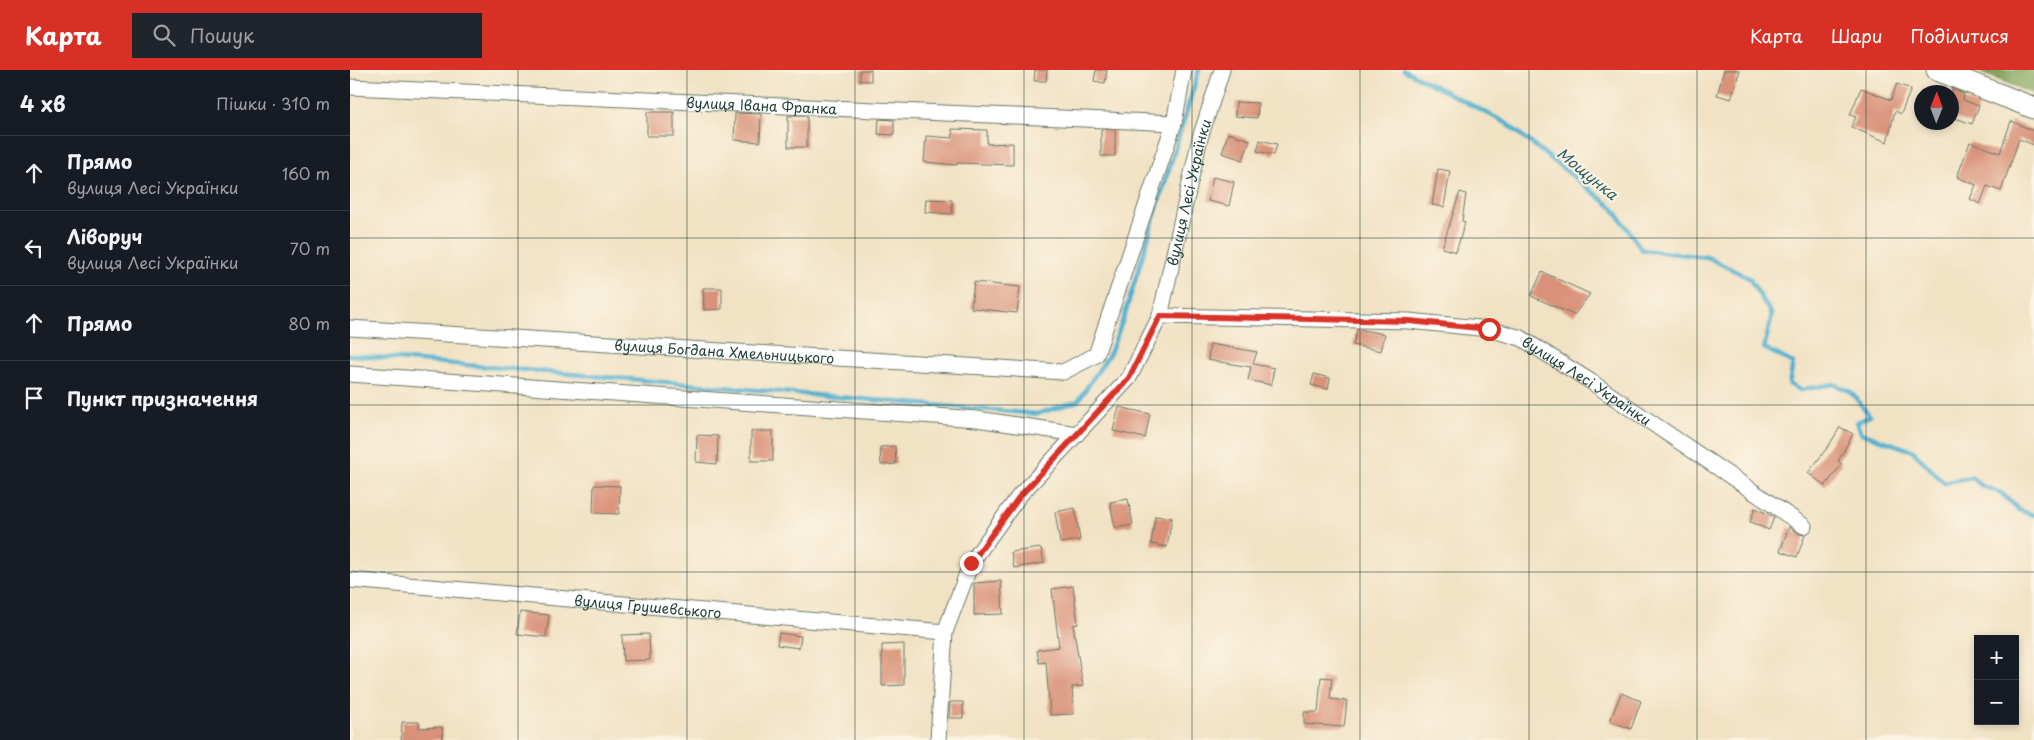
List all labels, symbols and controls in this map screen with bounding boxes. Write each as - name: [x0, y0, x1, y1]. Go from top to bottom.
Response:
- search box: [132, 13, 482, 58]
- text: Карта: [25, 17, 102, 53]
- icon: search: [150, 21, 178, 49]
- text: Пошук: [190, 21, 254, 49]
- text: Карта: [1750, 22, 1803, 49]
- text: Шари: [1831, 22, 1883, 49]
- text: Поділитися: [1911, 22, 2009, 49]
- north arrow: [1914, 85, 1959, 130]
- text: 4 хв: [20, 87, 66, 119]
- text: Пішки · 310 m: [216, 91, 330, 115]
- street label: вулиця Івана Франка: [686, 91, 838, 119]
- street label: вулиця Лесі Українки: [1161, 116, 1216, 268]
- water label: Мощунка: [1553, 141, 1624, 205]
- text: Прямо: [67, 147, 132, 175]
- icon: ahead: [20, 159, 48, 187]
- text: 160 m: [282, 161, 330, 185]
- text: вулиця Лесі Українки: [67, 175, 238, 199]
- text: Ліворуч: [67, 222, 143, 250]
- icon: left: [20, 234, 48, 262]
- text: 70 m: [290, 236, 330, 260]
- text: вулиця Лесі Українки: [67, 250, 238, 274]
- icon: ahead: [20, 309, 48, 337]
- text: Прямо: [67, 309, 132, 337]
- text: 80 m: [288, 311, 330, 335]
- route start: [1478, 318, 1501, 341]
- street label: вулиця Лесі Українки: [1518, 331, 1656, 430]
- street label: вулиця Богдана Хмельницького: [614, 334, 835, 368]
- icon: arrive: [20, 384, 48, 412]
- text: Пункт призначення: [67, 384, 258, 412]
- route end: [960, 552, 983, 575]
- street label: вулиця Грушевського: [573, 589, 722, 623]
- map controls: [1974, 635, 2019, 725]
- button: +: [1974, 635, 2019, 680]
- button: −: [1974, 680, 2019, 725]

